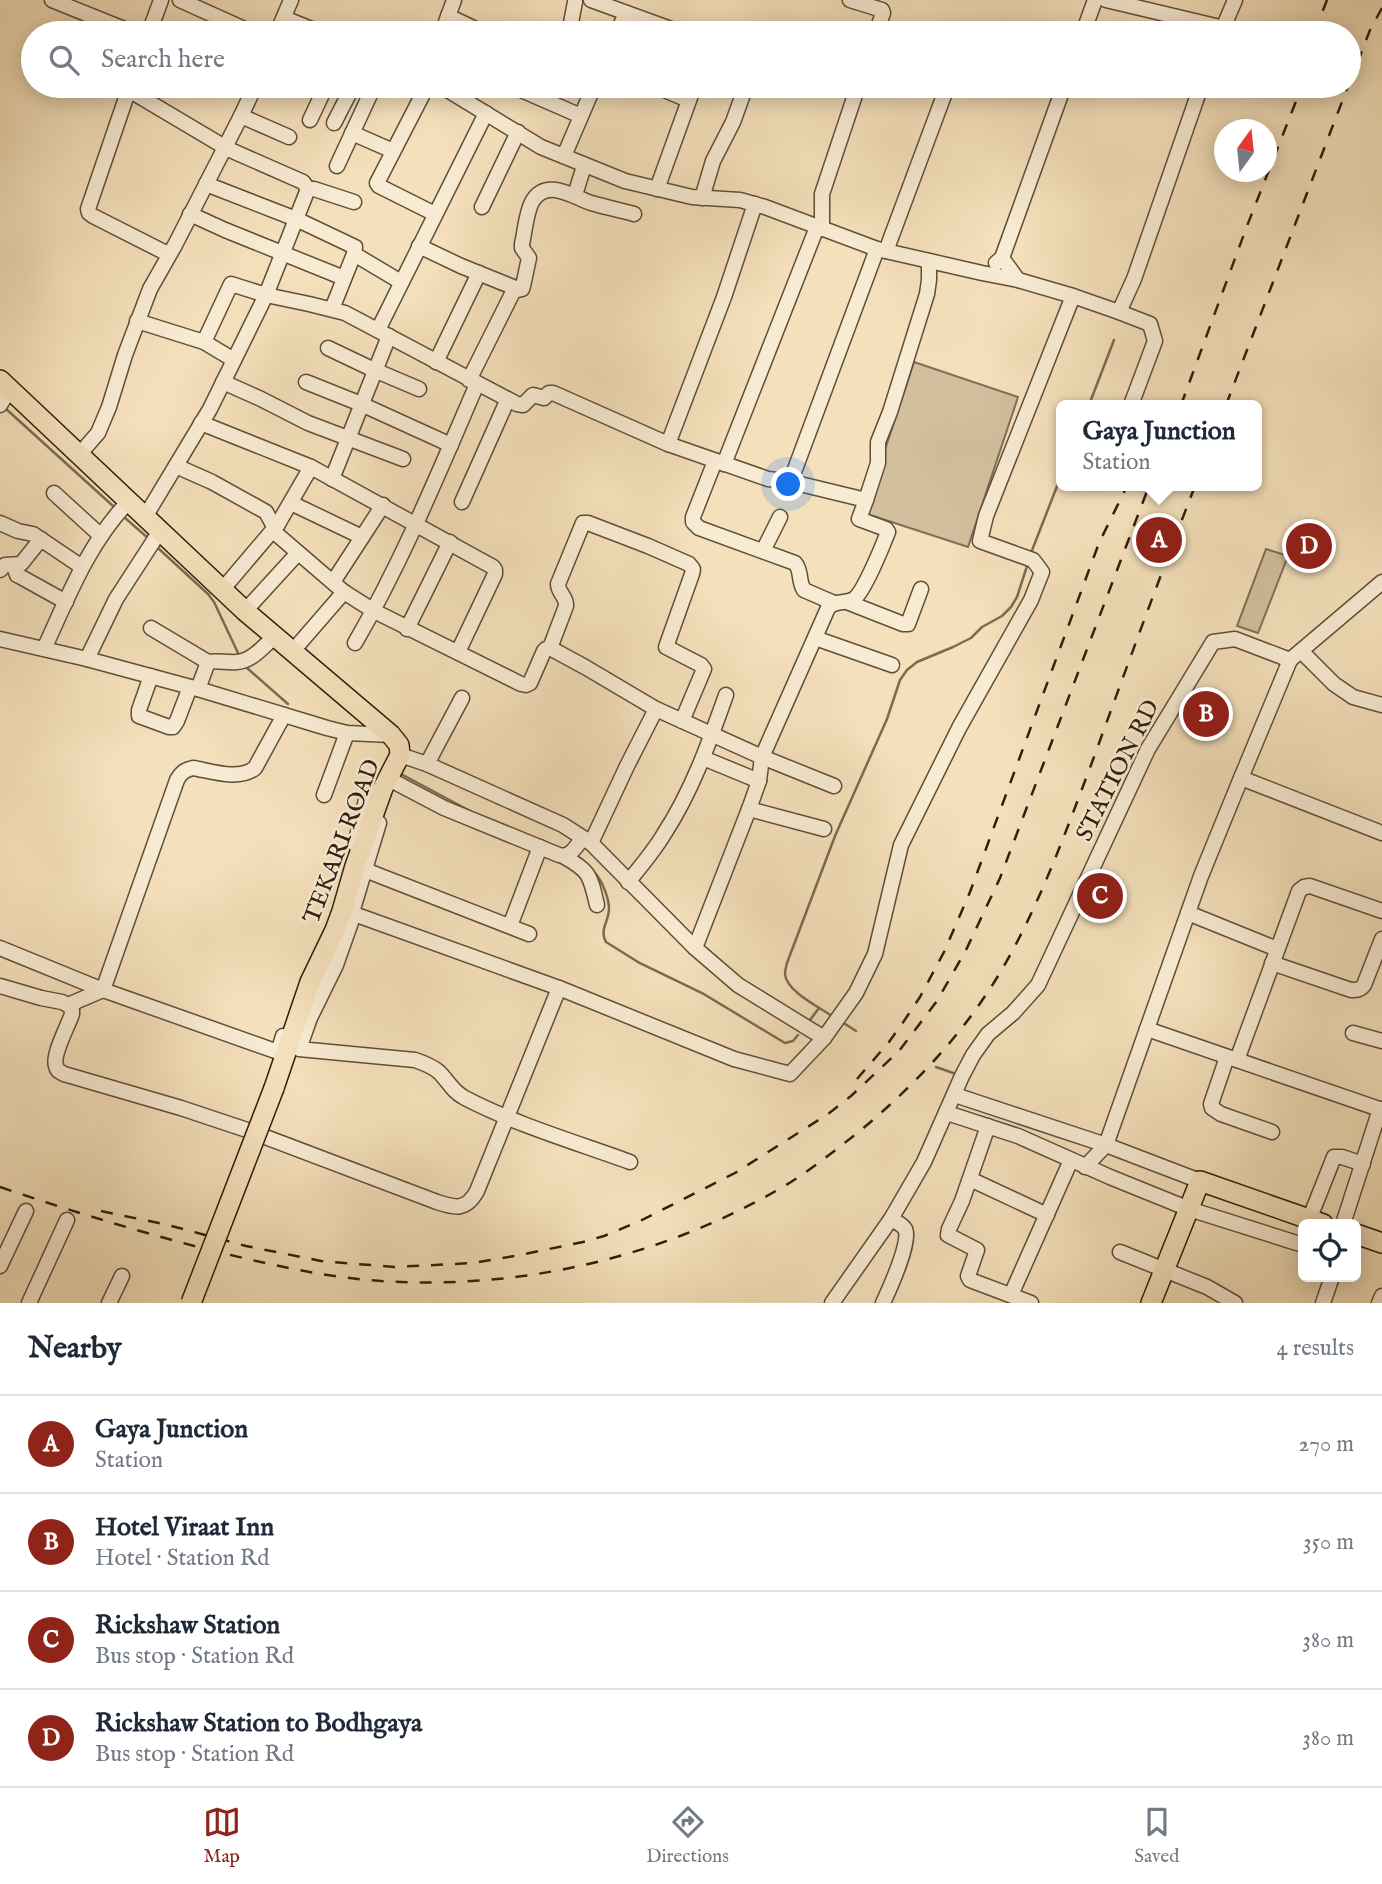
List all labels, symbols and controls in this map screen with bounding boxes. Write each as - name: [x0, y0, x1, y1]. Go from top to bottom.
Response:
- search box: [21, 21, 1361, 98]
- icon: search: [45, 41, 83, 79]
- text: Search here: [101, 43, 225, 76]
- north arrow: [1214, 119, 1277, 182]
- popup: [1056, 400, 1262, 491]
- text: Gaya Junction: [1082, 415, 1236, 448]
- text: Station: [1082, 448, 1151, 477]
- your location: [771, 467, 805, 501]
- pin: A: [1136, 514, 1182, 566]
- pin: D: [1286, 520, 1332, 572]
- pin: B: [1183, 688, 1229, 740]
- street label: STATION RD: [1069, 694, 1167, 847]
- street label: TEKARI ROAD: [297, 755, 388, 928]
- pin: C: [1077, 870, 1123, 922]
- map controls: [1298, 1219, 1361, 1282]
- button: locate: [1298, 1219, 1361, 1282]
- text: Nearby: [28, 1330, 121, 1368]
- text: 4 results: [1276, 1334, 1354, 1363]
- text: Gaya Junction: [95, 1413, 248, 1446]
- text: A: [43, 1430, 59, 1459]
- text: 270 m: [1299, 1430, 1354, 1459]
- text: Station: [95, 1446, 163, 1475]
- text: Hotel Viraat Inn: [95, 1511, 274, 1544]
- text: B: [43, 1528, 59, 1557]
- text: 350 m: [1303, 1528, 1354, 1557]
- text: Hotel · Station Rd: [95, 1544, 269, 1573]
- text: Rickshaw Station: [95, 1609, 280, 1642]
- text: C: [43, 1626, 59, 1655]
- text: 380 m: [1302, 1626, 1354, 1655]
- text: Bus stop · Station Rd: [95, 1642, 294, 1671]
- text: Rickshaw Station to Bodhgaya: [95, 1707, 422, 1740]
- text: D: [42, 1724, 60, 1753]
- text: 380 m: [1302, 1724, 1354, 1753]
- text: Bus stop · Station Rd: [95, 1740, 294, 1769]
- tab: Map: [203, 1803, 241, 1869]
- tab: Directions: [646, 1803, 729, 1869]
- tab: Saved: [1134, 1803, 1179, 1869]

